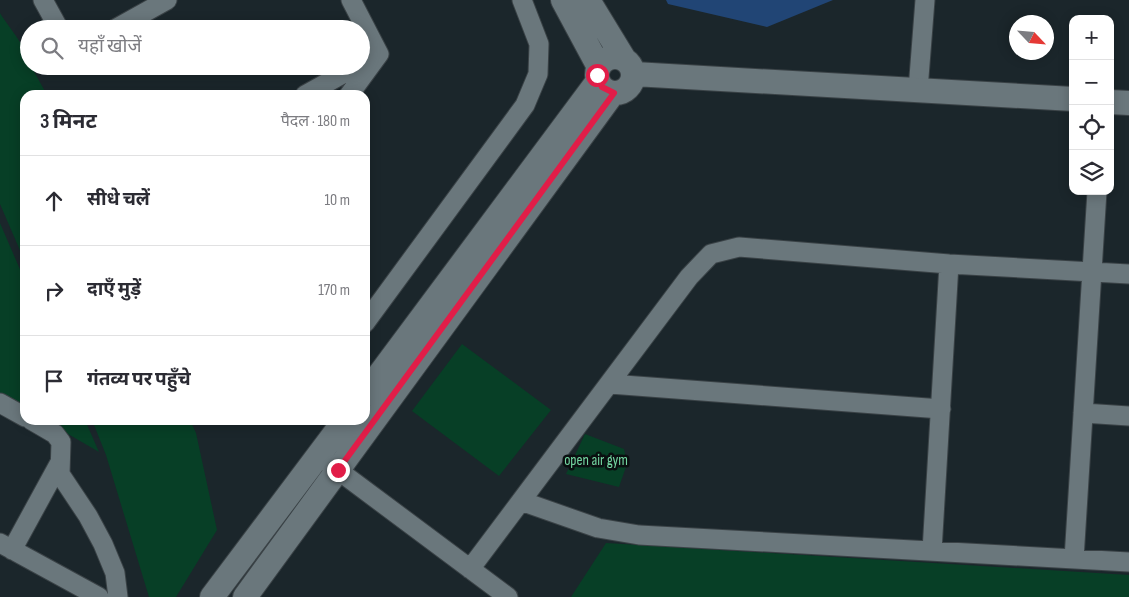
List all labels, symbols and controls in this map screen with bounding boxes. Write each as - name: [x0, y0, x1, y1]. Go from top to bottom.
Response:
- north arrow: [1009, 15, 1054, 60]
- map controls: [1069, 15, 1114, 195]
- button: +: [1069, 15, 1114, 60]
- search box: [20, 20, 370, 75]
- icon: search: [38, 34, 66, 62]
- text: यहाँ खोजें: [78, 35, 142, 58]
- button: −: [1069, 60, 1114, 105]
- route start: [586, 64, 609, 87]
- button: locate: [1069, 105, 1114, 150]
- text: 3 मिनट: [40, 109, 97, 134]
- text: पैदल · 180 m: [281, 112, 350, 131]
- button: layers: [1069, 150, 1114, 195]
- icon: ahead: [40, 187, 68, 215]
- text: सीधे चलें: [87, 188, 150, 211]
- text: 10 m: [324, 191, 350, 210]
- icon: right: [40, 277, 68, 305]
- text: दाएँ मुड़ें: [87, 278, 141, 301]
- text: 170 m: [318, 281, 350, 300]
- icon: arrive: [40, 367, 68, 395]
- text: गंतव्य पर पहुँचे: [87, 368, 191, 391]
- park label: open air gym: [564, 451, 628, 470]
- route end: [327, 459, 350, 482]

